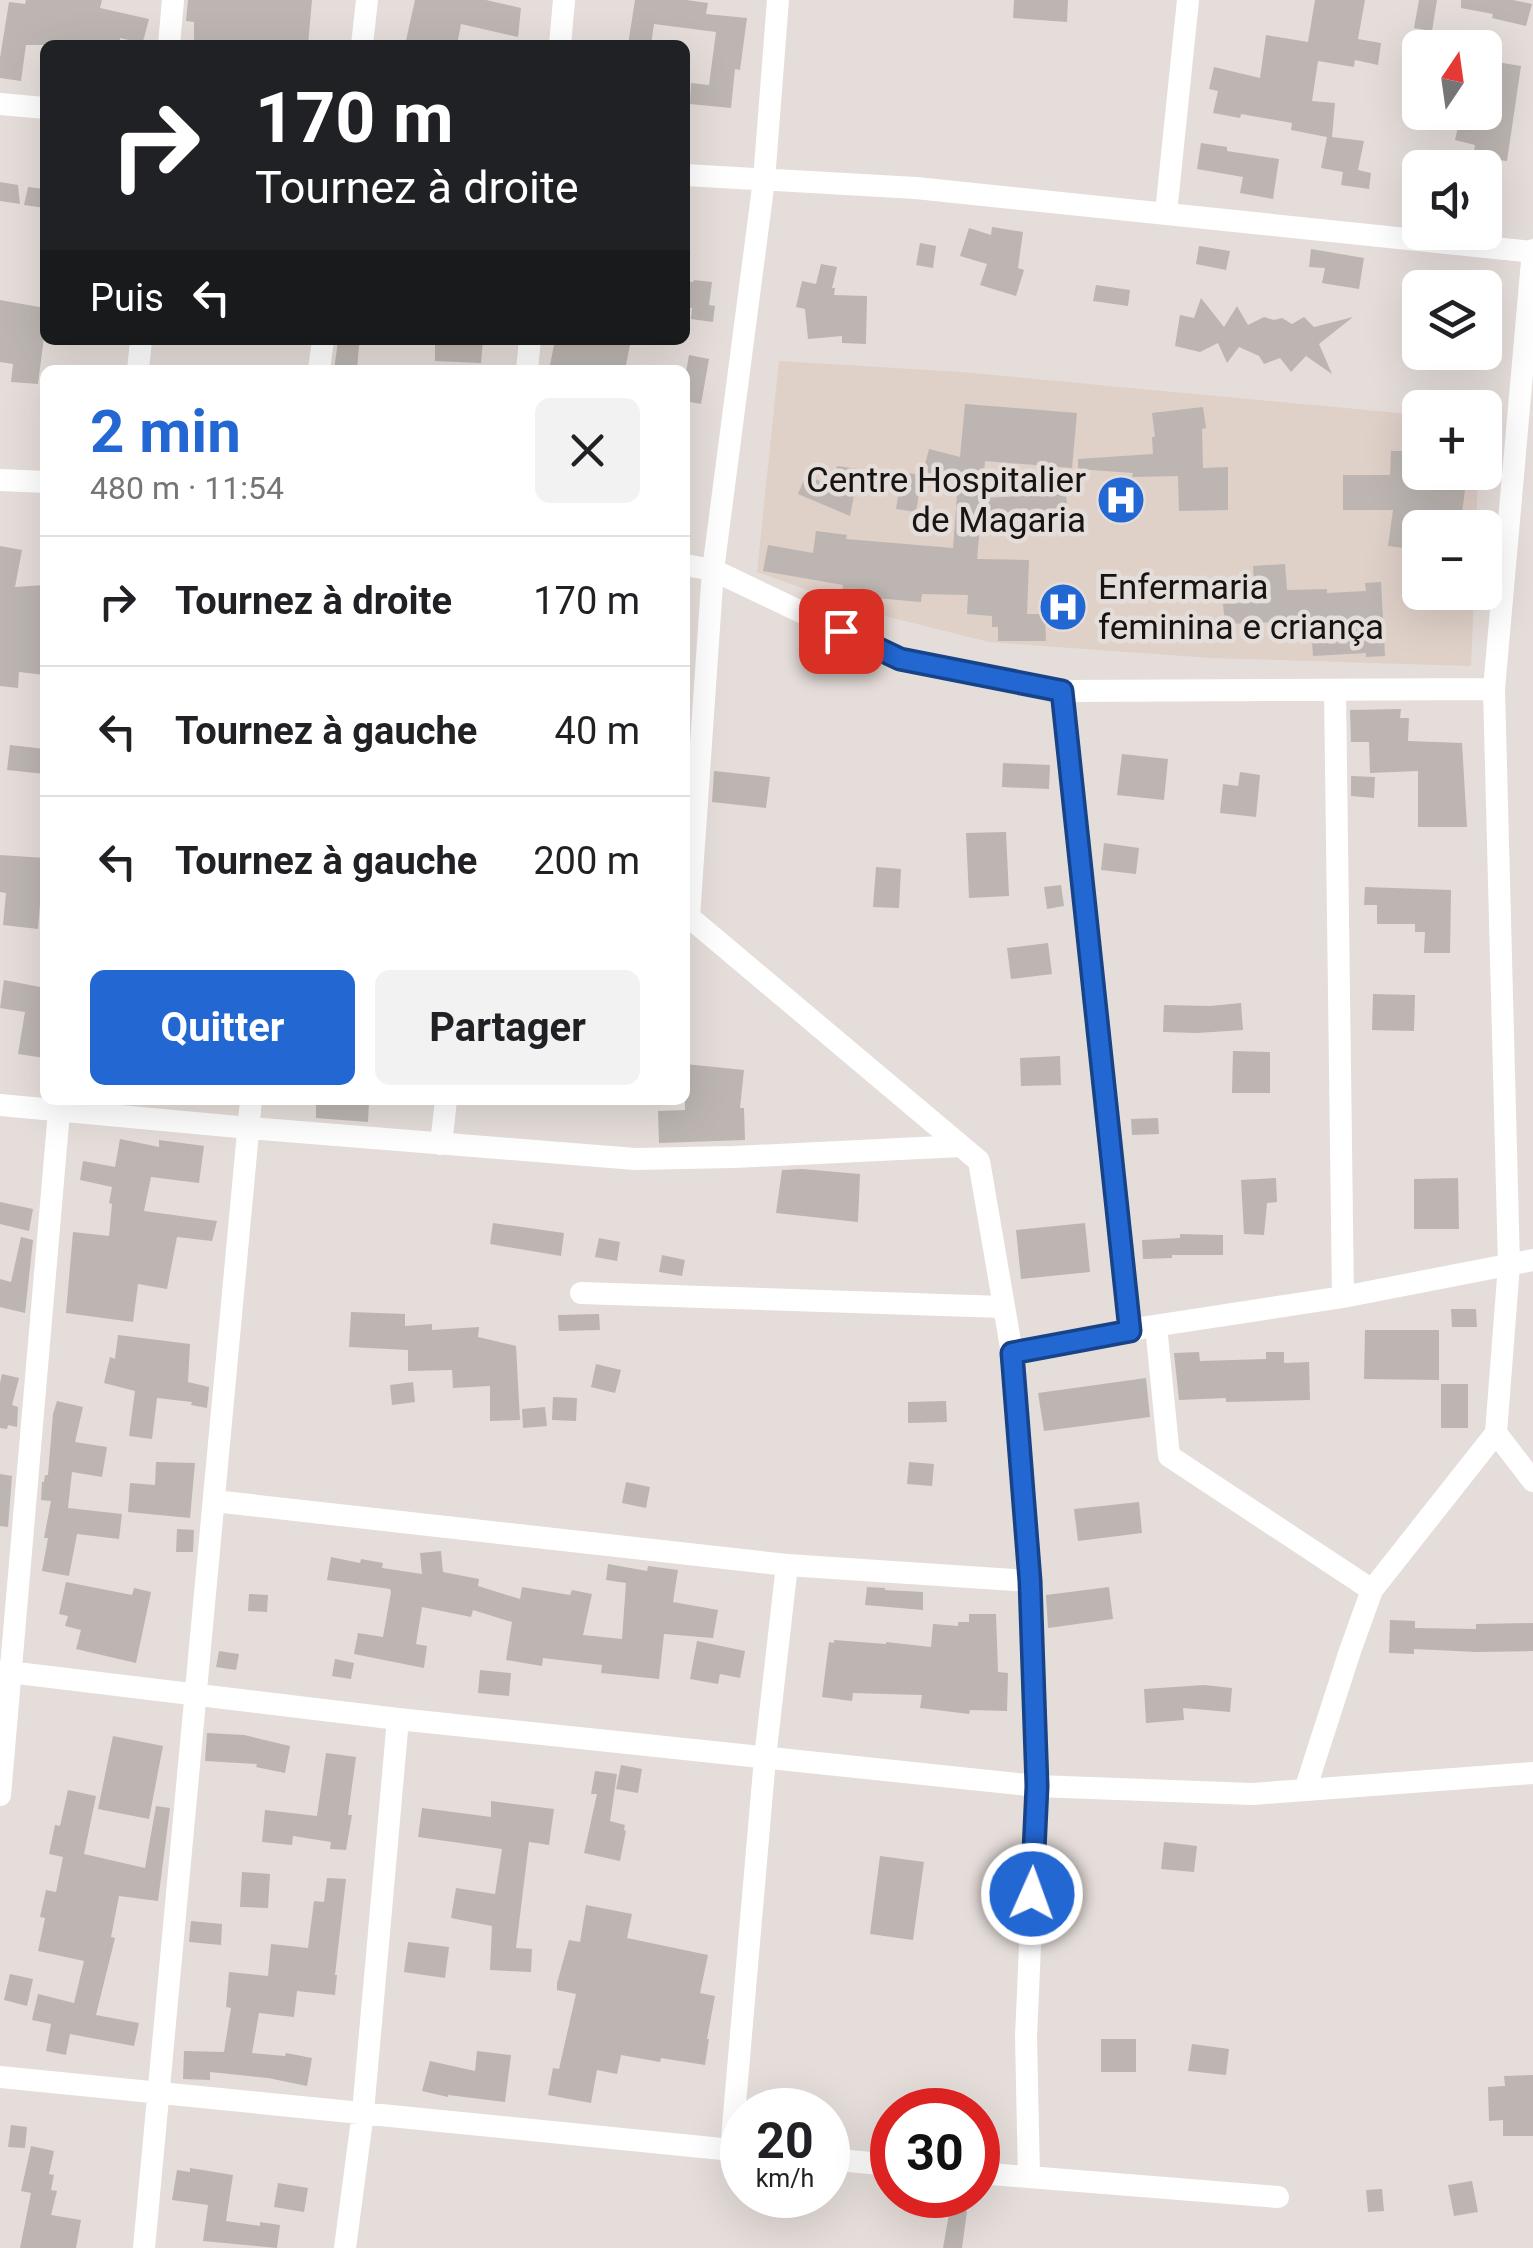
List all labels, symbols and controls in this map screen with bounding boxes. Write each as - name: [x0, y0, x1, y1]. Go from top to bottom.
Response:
- north arrow: [1402, 30, 1502, 130]
- map controls: [1402, 30, 1502, 610]
- text: 170 m: [255, 77, 454, 159]
- icon: right: [90, 80, 220, 210]
- button: sound: [1402, 150, 1502, 250]
- text: Tournez à droite: [255, 161, 579, 214]
- icon: left: [184, 270, 239, 325]
- button: layers: [1402, 270, 1502, 370]
- text: Puis: [90, 276, 164, 320]
- button: +: [1402, 390, 1502, 490]
- text: 2 min: [90, 396, 241, 467]
- button: close: [535, 398, 640, 503]
- place label: Centre Hospitalier de Magaria: [806, 460, 1086, 541]
- text: 480 m · 11:54: [90, 469, 284, 507]
- hospital icon: Centre Hospitalier de Magaria: [1095, 474, 1147, 526]
- button: −: [1402, 510, 1502, 610]
- place label: Enfermaria feminina e criança: [1098, 567, 1384, 648]
- icon: right: [90, 574, 145, 629]
- text: Tournez à droite: [175, 579, 452, 623]
- text: 170 m: [533, 579, 640, 623]
- hospital icon: Enfermaria feminina e criança: [1037, 581, 1089, 633]
- pin: [799, 589, 884, 674]
- icon: arrive: [814, 604, 869, 659]
- icon: left: [90, 704, 145, 759]
- text: Tournez à gauche: [175, 709, 477, 753]
- text: 40 m: [555, 709, 640, 753]
- icon: left: [90, 834, 145, 889]
- text: Tournez à gauche: [175, 839, 477, 883]
- text: 200 m: [533, 839, 640, 883]
- button: Quitter: [90, 970, 355, 1085]
- button: Partager: [375, 970, 640, 1085]
- position arrow: [980, 1842, 1084, 1946]
- speed limit sign: 30: [870, 2088, 1000, 2218]
- text: 20: [756, 2112, 814, 2170]
- text: km/h: [756, 2164, 814, 2193]

